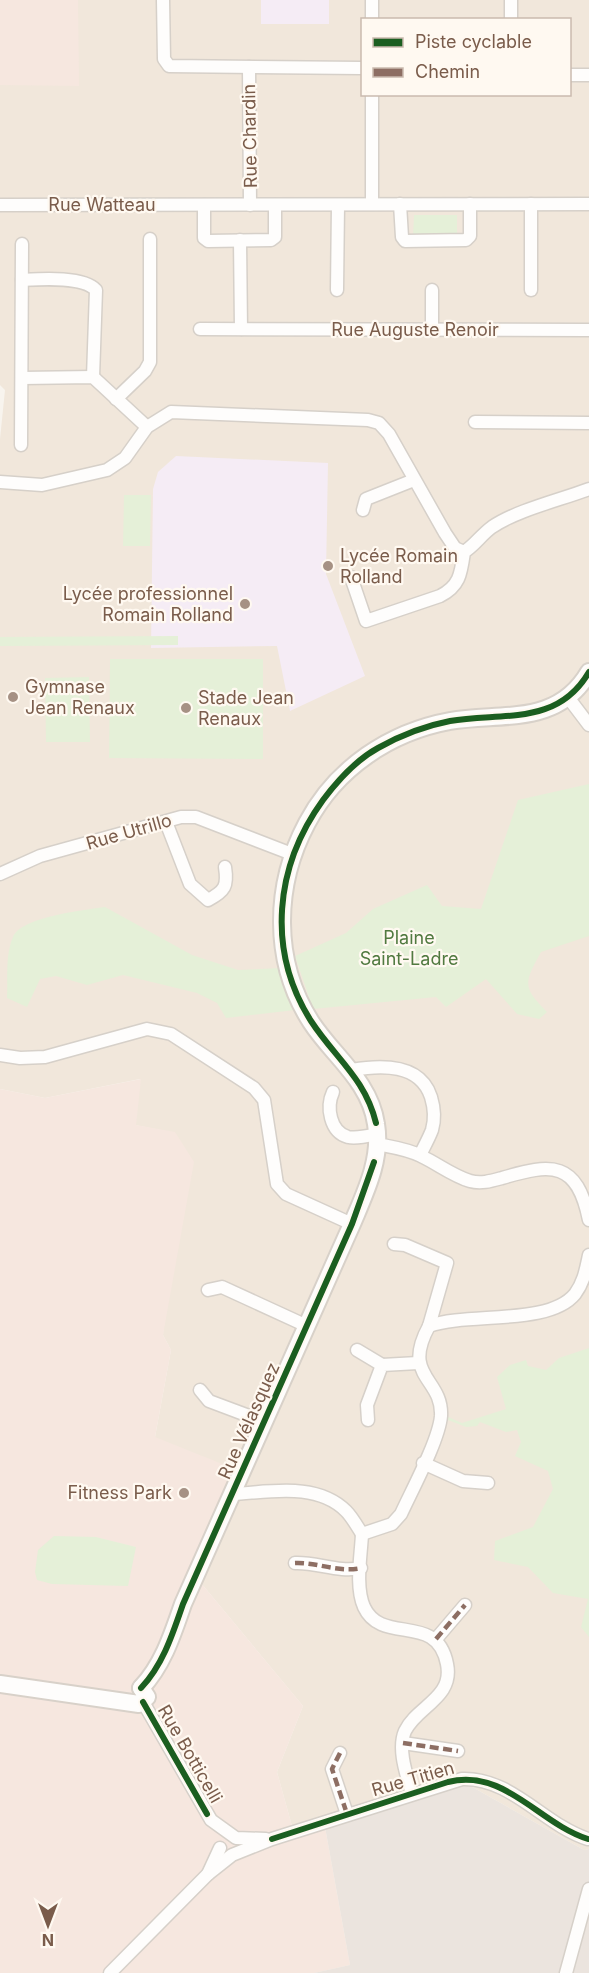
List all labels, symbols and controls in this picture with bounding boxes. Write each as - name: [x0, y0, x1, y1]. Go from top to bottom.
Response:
- legend: [361, 18, 571, 96]
- text: Piste cyclable: [415, 31, 532, 52]
- text: Chemin: [415, 61, 480, 82]
- street label: Rue Chardin: [238, 84, 261, 188]
- street label: Rue Watteau: [48, 194, 156, 215]
- street label: Rue Auguste Renoir: [331, 319, 499, 340]
- place label: Lycée Romain Rolland: [340, 545, 458, 587]
- marker: Lycée Romain Rolland: [321, 559, 335, 573]
- place label: Lycée professionnel Romain Rolland: [63, 583, 233, 625]
- marker: Lycée professionnel Romain Rolland: [238, 597, 252, 611]
- place label: Gymnase Jean Renaux: [25, 676, 135, 718]
- place label: Stade Jean Renaux: [198, 687, 294, 729]
- marker: Gymnase Jean Renaux: [6, 690, 20, 704]
- marker: Stade Jean Renaux: [179, 701, 193, 715]
- street label: Rue Utrillo: [84, 809, 174, 854]
- park label: Plaine Saint-Ladre: [360, 927, 458, 969]
- street label: Rue Vélasquez: [213, 1359, 284, 1482]
- place label: Fitness Park: [67, 1482, 172, 1503]
- marker: Fitness Park: [177, 1486, 191, 1500]
- street label: Rue Botticelli: [154, 1701, 227, 1807]
- street label: Rue Titien: [369, 1757, 457, 1800]
- north arrow: [18, 1895, 78, 1955]
- text: N: [42, 1930, 54, 1950]

